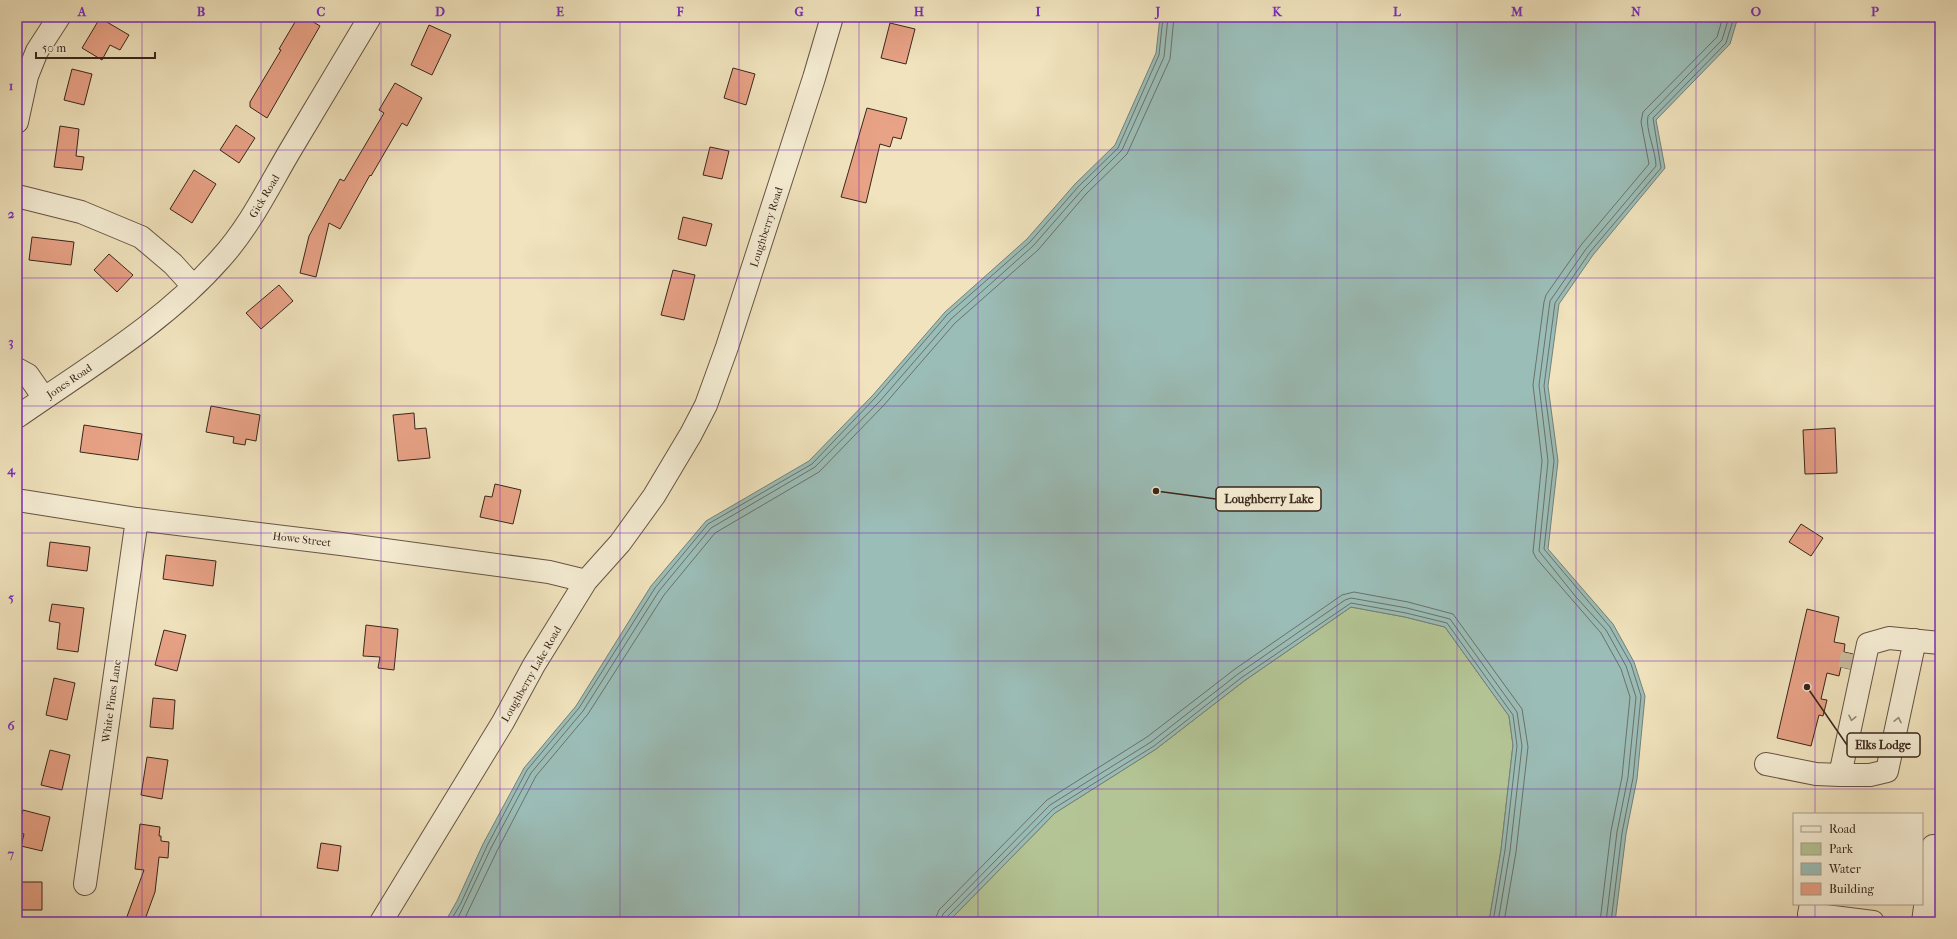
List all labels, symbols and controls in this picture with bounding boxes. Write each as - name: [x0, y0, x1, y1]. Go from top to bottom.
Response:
- text: A: [77, 4, 87, 19]
- text: B: [197, 4, 206, 19]
- text: C: [317, 4, 326, 19]
- text: D: [435, 4, 445, 19]
- text: E: [556, 4, 564, 19]
- text: F: [676, 4, 684, 19]
- text: G: [794, 4, 804, 19]
- text: H: [914, 4, 925, 19]
- text: I: [1035, 4, 1041, 19]
- text: J: [1154, 4, 1161, 20]
- text: K: [1272, 4, 1283, 19]
- text: L: [1393, 4, 1402, 19]
- text: M: [1510, 4, 1523, 19]
- text: N: [1631, 4, 1641, 19]
- text: O: [1751, 4, 1761, 19]
- text: P: [1871, 4, 1879, 19]
- scale bar: [36, 34, 155, 60]
- text: 50 m: [42, 41, 66, 55]
- text: 1: [9, 78, 14, 93]
- street label: Gick Road: [246, 171, 283, 220]
- street label: Loughberry Road: [747, 184, 786, 269]
- text: 2: [8, 206, 15, 221]
- text: 3: [8, 334, 14, 350]
- street label: Jones Road: [43, 361, 95, 402]
- text: 4: [6, 462, 16, 478]
- callout: Loughberry Lake: [1216, 487, 1321, 511]
- text: Loughberry Lake: [1224, 492, 1314, 507]
- street label: Howe Street: [272, 529, 332, 550]
- text: 5: [8, 590, 14, 605]
- street label: Loughberry Lake Road: [499, 623, 565, 725]
- street label: White Pines Lane: [99, 658, 124, 744]
- one-way arrow: [1849, 715, 1857, 721]
- one-way arrow: [1893, 716, 1901, 723]
- text: 6: [7, 718, 15, 733]
- callout: Elks Lodge: [1847, 733, 1920, 757]
- text: Elks Lodge: [1855, 738, 1911, 753]
- legend: [1793, 813, 1923, 905]
- text: Road: [1829, 822, 1856, 836]
- text: Park: [1829, 842, 1854, 856]
- text: 7: [7, 846, 15, 861]
- text: Water: [1828, 862, 1862, 876]
- text: Building: [1829, 882, 1874, 896]

